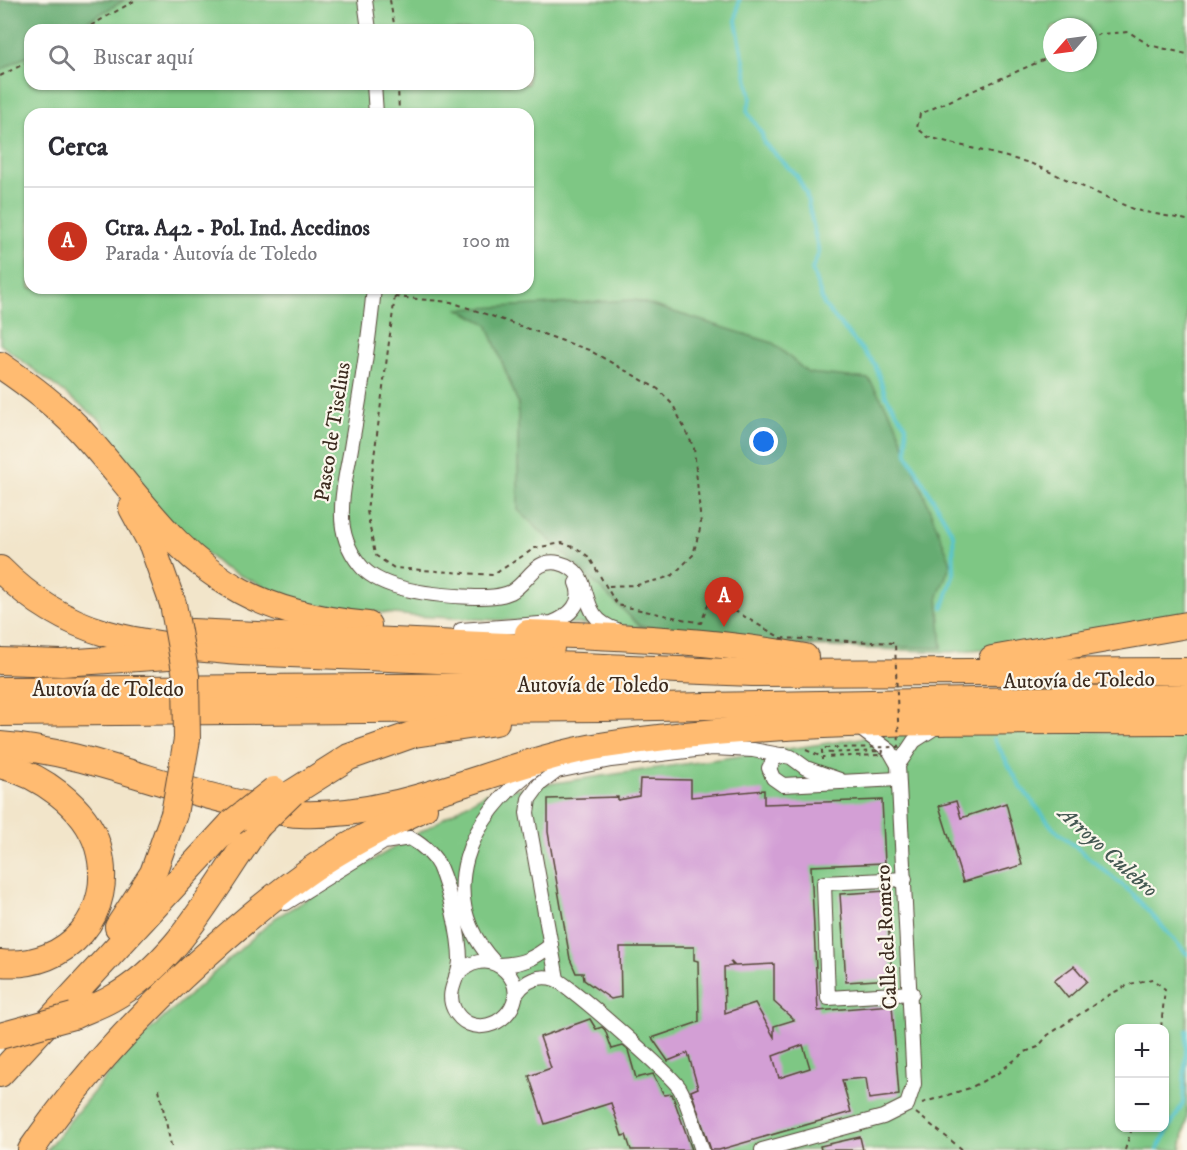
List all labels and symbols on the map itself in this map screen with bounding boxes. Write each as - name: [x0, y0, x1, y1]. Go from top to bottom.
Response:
- north arrow: [1043, 18, 1097, 72]
- street label: Paseo de Tiselius: [309, 360, 357, 504]
- your location: [749, 427, 778, 456]
- pin: A: [704, 578, 744, 627]
- street label: Autovía de Toledo: [1003, 667, 1155, 695]
- street label: Autovía de Toledo: [517, 673, 669, 699]
- street label: Autovía de Toledo: [32, 677, 184, 703]
- water label: Arroyo Culebro: [1051, 798, 1163, 904]
- street label: Calle del Romero: [870, 864, 904, 1010]

